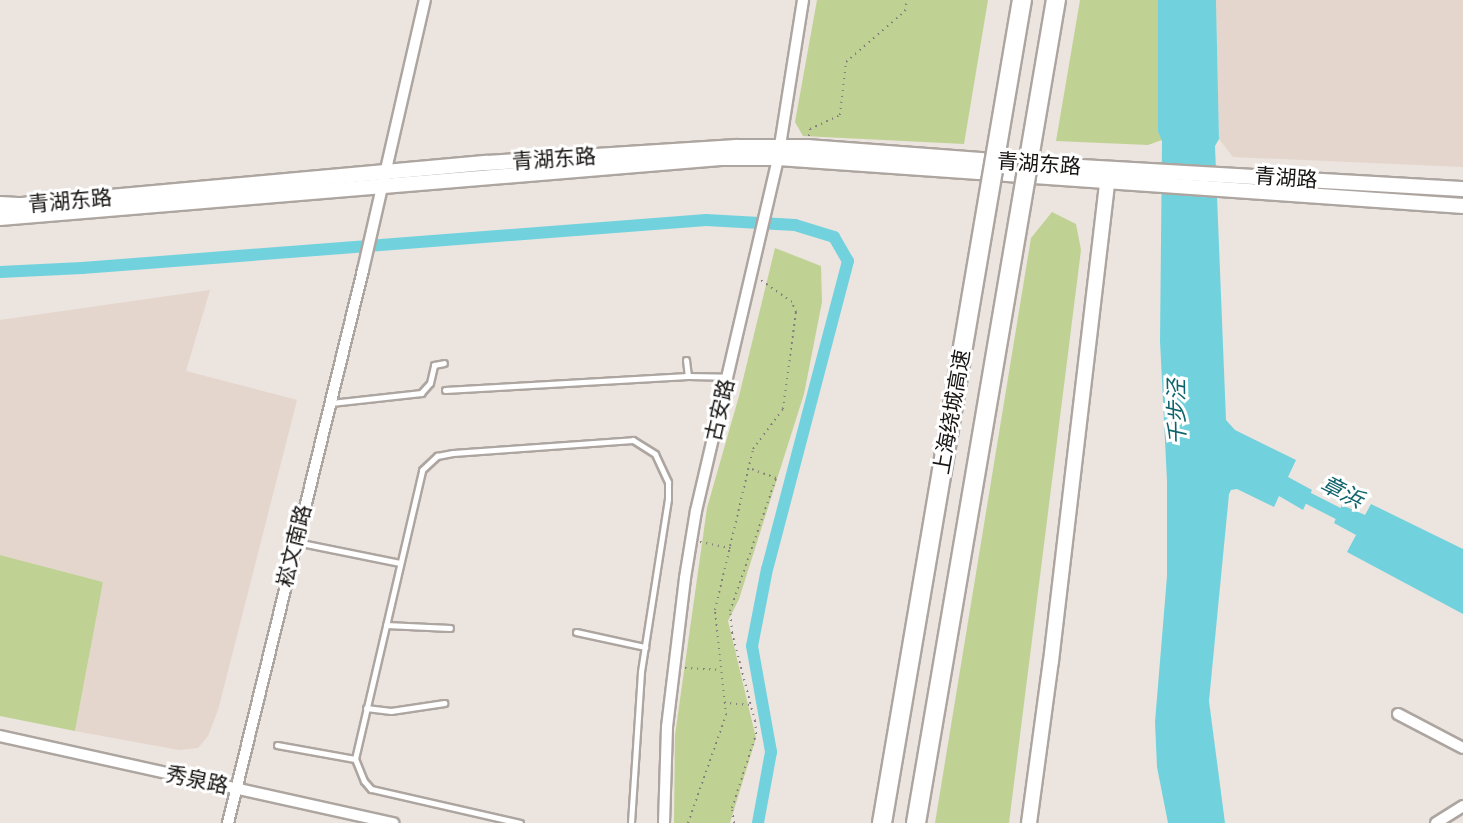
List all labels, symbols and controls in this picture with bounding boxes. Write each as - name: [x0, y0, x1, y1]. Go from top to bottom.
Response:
- street label: 青湖东路: [511, 144, 597, 174]
- street label: 青湖东路: [996, 149, 1082, 179]
- street label: 青湖路: [1254, 163, 1318, 193]
- street label: 青湖东路: [27, 185, 113, 217]
- street label: 上海绕城高速: [929, 348, 975, 476]
- street label: 古安路: [701, 376, 739, 444]
- water label: 千步泾: [1163, 379, 1191, 445]
- water label: 章浜: [1316, 470, 1368, 514]
- street label: 崧文南路: [272, 502, 316, 590]
- street label: 秀泉路: [164, 761, 230, 799]

